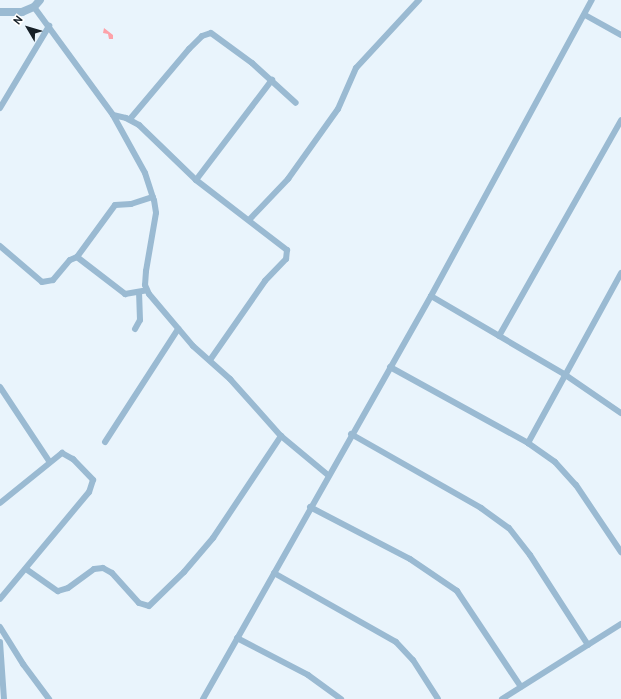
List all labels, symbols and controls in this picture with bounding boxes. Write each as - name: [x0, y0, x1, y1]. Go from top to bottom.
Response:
- north arrow: [8, 8, 48, 48]
- text: N: [11, 13, 26, 28]

